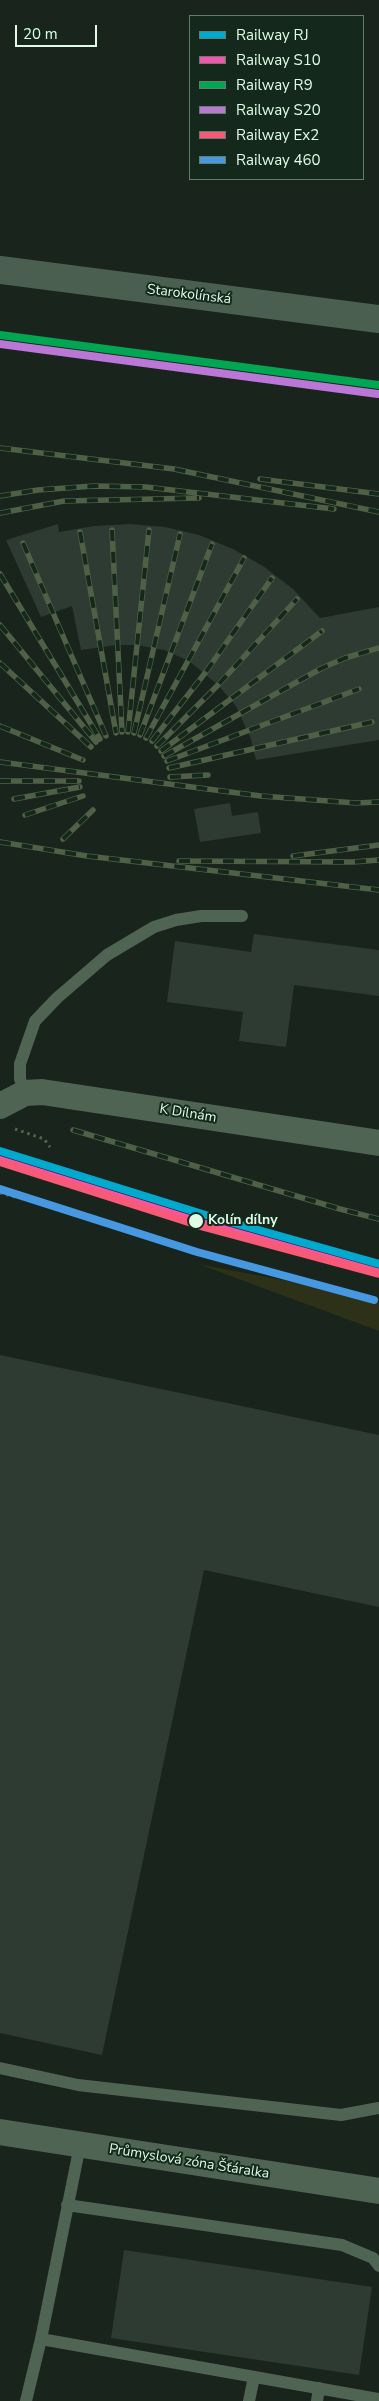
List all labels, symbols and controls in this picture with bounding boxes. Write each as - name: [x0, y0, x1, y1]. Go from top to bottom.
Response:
- scale bar: [18, 15, 100, 47]
- legend: [189, 15, 364, 180]
- text: 20 m: [23, 24, 58, 44]
- text: Railway RJ: [236, 25, 309, 45]
- text: Railway S10: [236, 50, 321, 70]
- text: Railway R9: [236, 75, 313, 95]
- text: Railway S20: [236, 100, 321, 120]
- text: Railway Ex2: [236, 125, 319, 145]
- text: Railway 460: [236, 150, 321, 170]
- street label: Starokolínská: [146, 282, 232, 308]
- street label: K Dílnám: [158, 1101, 218, 1127]
- marker: Kolín dílny: [187, 1212, 205, 1230]
- place label: Kolín dílny: [208, 1213, 278, 1229]
- street label: Průmyslová zóna Šťáralka: [108, 2141, 270, 2183]

